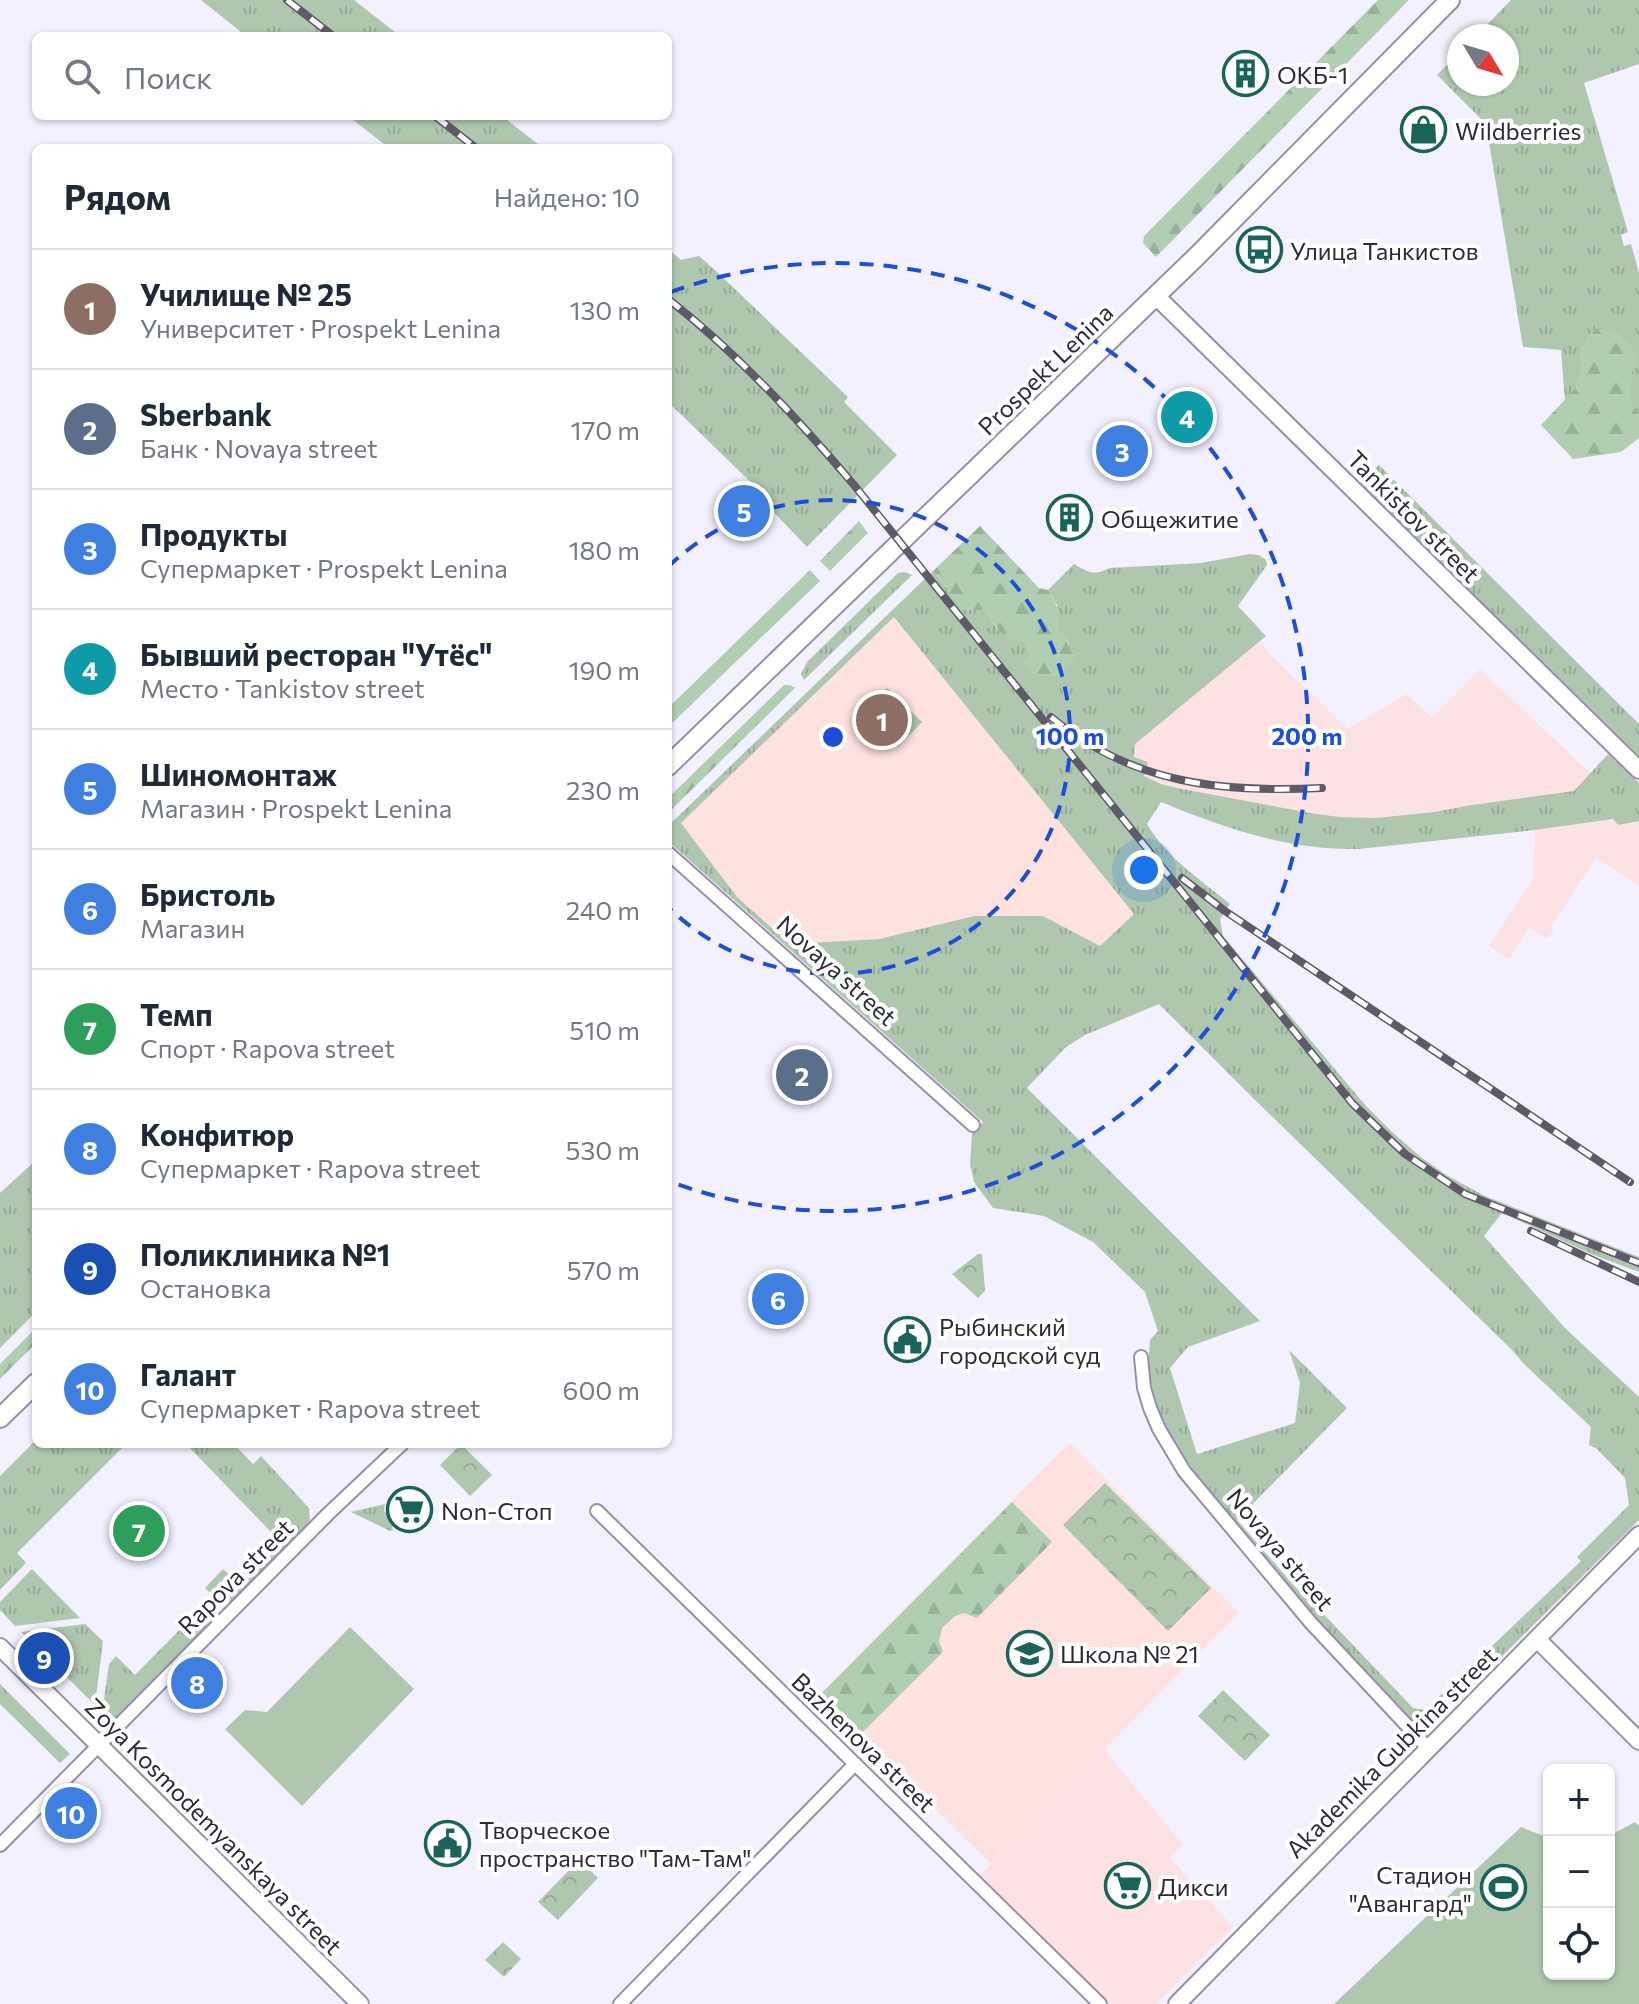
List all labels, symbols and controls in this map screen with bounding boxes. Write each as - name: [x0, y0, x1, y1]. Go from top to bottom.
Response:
- north arrow: [1447, 24, 1519, 96]
- search box: [32, 32, 672, 120]
- building icon: ОКБ-1: [1222, 50, 1270, 98]
- icon: search: [60, 54, 104, 98]
- text: Поиск: [124, 58, 212, 95]
- place label: ОКБ-1: [1277, 60, 1348, 89]
- shop icon: Wildberries: [1400, 106, 1448, 154]
- place label: Wildberries: [1455, 116, 1581, 145]
- text: Рядом: [64, 175, 171, 217]
- text: Найдено: 10: [494, 181, 640, 212]
- bus stop icon: Улица Танкистов: [1235, 226, 1283, 274]
- place label: Улица Танкистов: [1290, 236, 1479, 265]
- text: Училище № 25: [140, 275, 352, 312]
- text: 1: [84, 294, 96, 325]
- text: 130 m: [569, 294, 640, 325]
- street label: Prospekt Lenina: [972, 297, 1118, 441]
- text: Университет · Prospekt Lenina: [140, 312, 501, 343]
- pin: 4: [1161, 387, 1213, 447]
- text: Sberbank: [140, 395, 272, 432]
- text: 2: [83, 414, 97, 445]
- text: 170 m: [571, 414, 640, 445]
- pin: 3: [1096, 421, 1148, 481]
- text: Банк · Novaya street: [140, 432, 378, 463]
- street label: Tankistov street: [1342, 444, 1486, 588]
- pin: 5: [718, 481, 770, 541]
- building icon: Общежитие: [1046, 494, 1094, 542]
- place label: Общежитие: [1101, 504, 1239, 533]
- text: Продукты: [140, 515, 287, 552]
- text: 3: [82, 534, 98, 565]
- text: 180 m: [568, 534, 640, 565]
- text: Супермаркет · Prospekt Lenina: [140, 552, 508, 583]
- text: Бывший ресторан "Утёс": [140, 635, 492, 672]
- text: 4: [82, 654, 98, 685]
- text: 190 m: [568, 654, 640, 685]
- text: Место · Tankistov street: [140, 672, 425, 703]
- pin: 1: [856, 690, 908, 750]
- text: 100 m: [1036, 721, 1104, 750]
- text: 200 m: [1272, 721, 1342, 750]
- centre of rings: [819, 723, 847, 751]
- text: Шиномонтаж: [140, 755, 337, 792]
- text: 5: [82, 774, 98, 805]
- text: 230 m: [566, 774, 640, 805]
- text: Магазин · Prospekt Lenina: [140, 792, 452, 823]
- your location: [1124, 850, 1164, 890]
- text: Бристоль: [140, 875, 275, 912]
- text: 6: [82, 894, 98, 925]
- text: 240 m: [566, 894, 640, 925]
- street label: Novaya street: [771, 909, 903, 1031]
- text: Магазин: [140, 912, 245, 943]
- text: Темп: [140, 995, 213, 1032]
- text: 7: [83, 1014, 97, 1045]
- text: 510 m: [569, 1014, 640, 1045]
- text: Спорт · Rapova street: [140, 1032, 395, 1063]
- pin: 2: [776, 1045, 828, 1105]
- text: Конфитюр: [140, 1115, 294, 1152]
- text: 8: [82, 1134, 98, 1165]
- text: 530 m: [566, 1134, 640, 1165]
- text: Супермаркет · Rapova street: [140, 1152, 480, 1183]
- text: Поликлиника №1: [140, 1235, 390, 1272]
- text: 9: [82, 1254, 98, 1285]
- text: 570 m: [567, 1254, 640, 1285]
- pin: 6: [752, 1269, 804, 1329]
- text: Остановка: [140, 1272, 271, 1303]
- place label: Рыбинский городской суд: [939, 1312, 1100, 1369]
- public building icon: Рыбинский городской суд: [884, 1316, 932, 1364]
- text: Галант: [140, 1355, 236, 1392]
- text: 10: [75, 1374, 105, 1405]
- text: 600 m: [563, 1374, 640, 1405]
- text: Супермаркет · Rapova street: [140, 1392, 480, 1423]
- street label: Novaya street: [1222, 1482, 1341, 1616]
- supermarket icon: Non-Стоп: [386, 1486, 434, 1534]
- place label: Non-Стоп: [441, 1496, 553, 1525]
- pin: 7: [113, 1501, 165, 1561]
- street label: Rapova street: [171, 1512, 299, 1640]
- pin: 9: [18, 1628, 70, 1688]
- school or university icon: Школа № 21: [1005, 1629, 1053, 1677]
- place label: Школа № 21: [1060, 1639, 1199, 1668]
- street label: Akademika Gubkina street: [1280, 1641, 1502, 1863]
- pin: 8: [171, 1653, 223, 1713]
- street label: Bazhenova street: [786, 1666, 942, 1818]
- street label: Zoya Kosmodemyanskaya street: [80, 1692, 348, 1960]
- map controls: [1543, 1764, 1615, 1980]
- button: +: [1543, 1764, 1615, 1836]
- pin: 10: [45, 1783, 97, 1843]
- place label: Творческое пространство "Там-Там": [479, 1815, 751, 1872]
- public building icon: Творческое пространство "Там-Там": [424, 1819, 472, 1867]
- button: −: [1543, 1836, 1615, 1908]
- place label: Стадион "Авангард": [1349, 1860, 1472, 1917]
- supermarket icon: Дикси: [1103, 1862, 1151, 1910]
- sports icon: Стадион "Авангард": [1479, 1864, 1527, 1912]
- place label: Дикси: [1158, 1872, 1229, 1901]
- button: locate: [1543, 1908, 1615, 1980]

